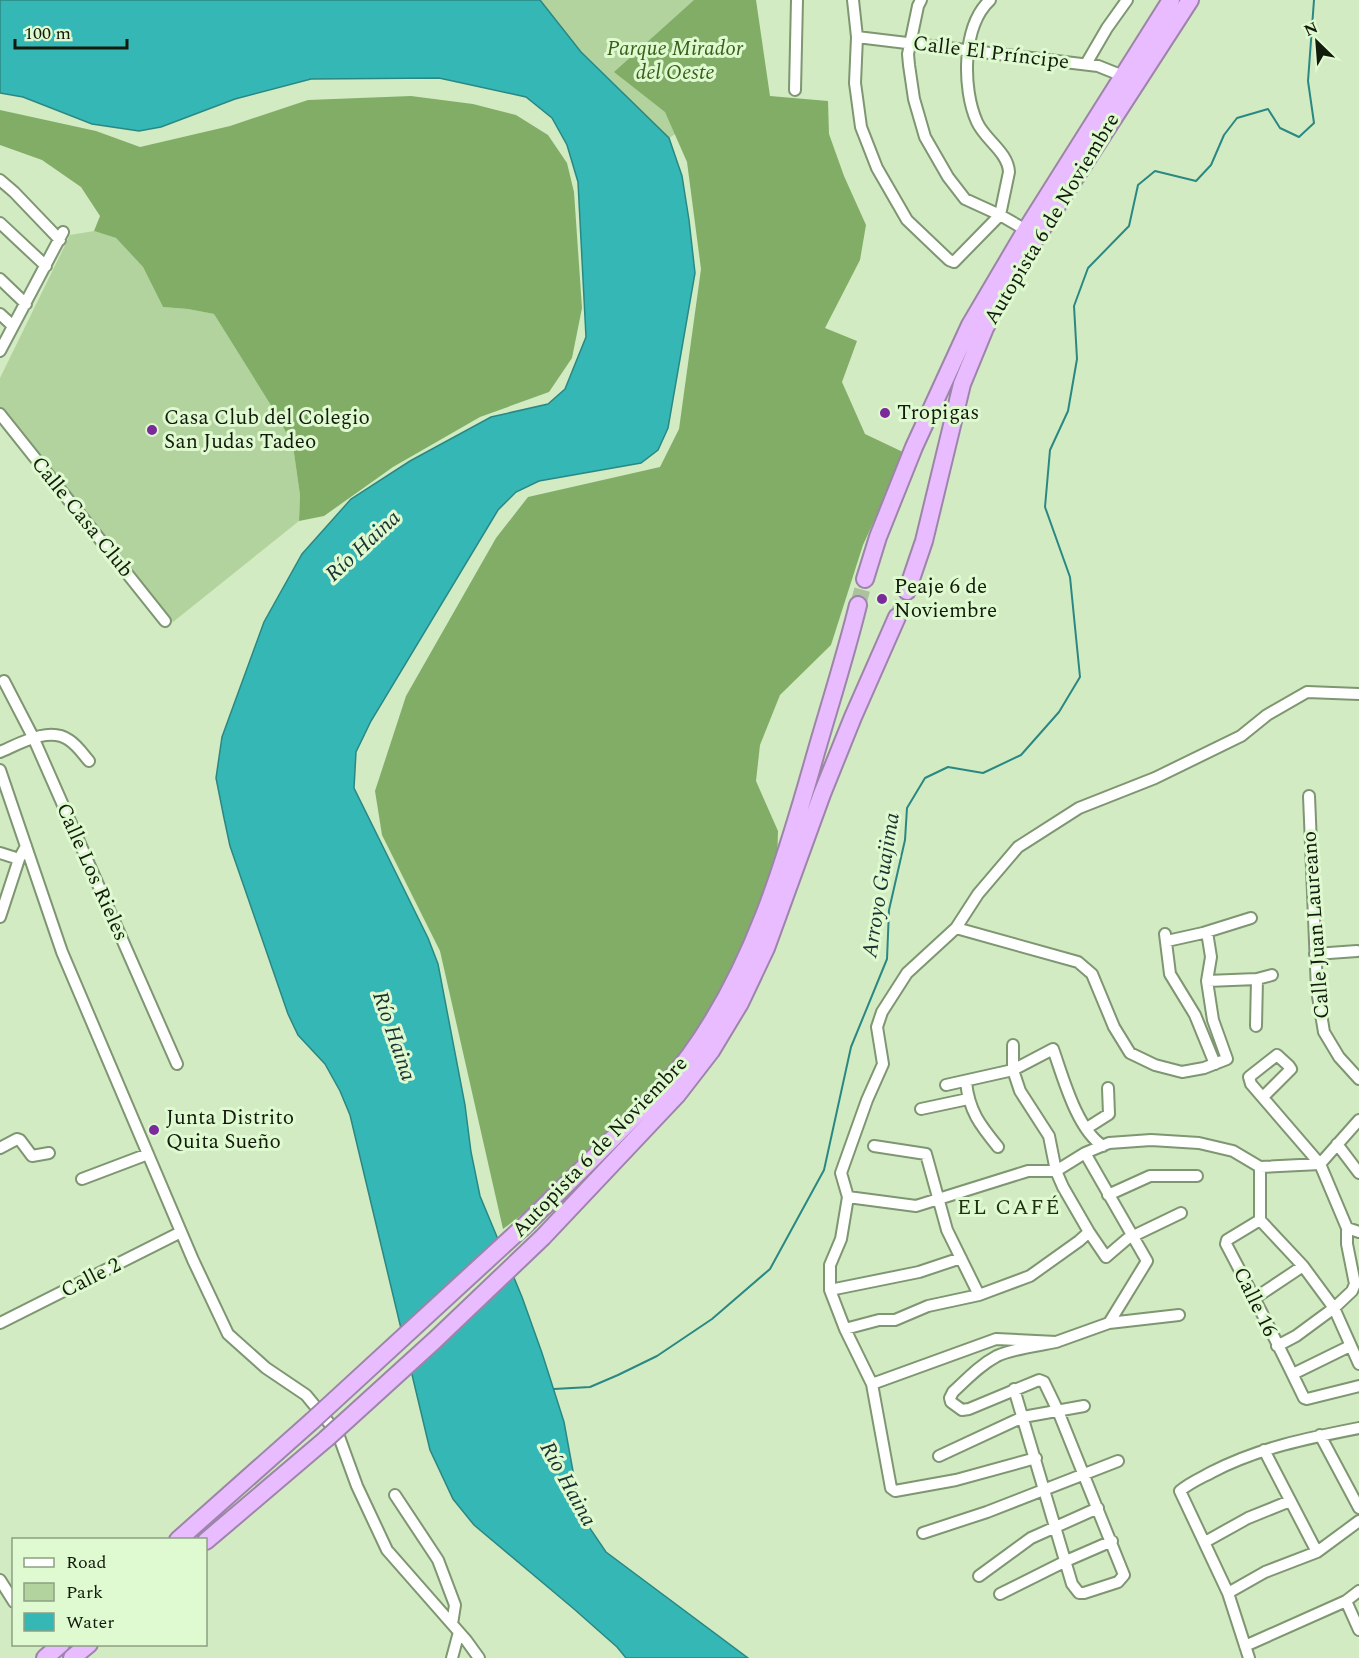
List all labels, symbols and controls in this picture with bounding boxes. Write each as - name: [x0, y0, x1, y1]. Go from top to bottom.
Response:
- scale bar: [15, 12, 128, 50]
- north arrow: [1287, 12, 1347, 72]
- text: N: [1300, 16, 1322, 43]
- text: 100 m: [24, 20, 71, 47]
- street label: Calle El Príncipe: [911, 28, 1071, 78]
- park label: Parque Mirador del Oeste: [607, 33, 744, 89]
- street label: Autopista 6 de Noviembre: [976, 107, 1128, 331]
- place label: Tropigas: [897, 397, 979, 429]
- place label: Casa Club del Colegio San Judas Tadeo: [164, 402, 370, 458]
- marker: Tropigas: [878, 406, 892, 420]
- marker: Casa Club del Colegio San Judas Tadeo: [145, 423, 159, 437]
- street label: Calle Casa Club: [23, 449, 141, 585]
- water label: Río Haina: [318, 502, 408, 590]
- place label: Peaje 6 de Noviembre: [894, 571, 997, 627]
- marker: Peaje 6 de Noviembre: [875, 592, 889, 606]
- street label: Calle Los Rieles: [47, 798, 137, 946]
- water label: Arroyo Guajima: [853, 810, 909, 961]
- street label: Calle Juan Laureano: [1293, 830, 1339, 1020]
- water label: Río Haina: [363, 987, 425, 1085]
- street label: Autopista 6 de Noviembre: [504, 1049, 696, 1245]
- place label: Junta Distrito Quita Sueño: [166, 1102, 294, 1158]
- marker: Junta Distrito Quita Sueño: [147, 1123, 161, 1137]
- district label: EL CAFÉ: [957, 1191, 1061, 1224]
- street label: Calle 2: [55, 1249, 127, 1307]
- street label: Calle 16: [1224, 1262, 1286, 1342]
- water label: Río Haina: [531, 1435, 605, 1533]
- legend: [12, 1538, 207, 1646]
- text: Road: [66, 1549, 107, 1576]
- text: Park: [66, 1579, 103, 1606]
- text: Water: [66, 1609, 114, 1636]

